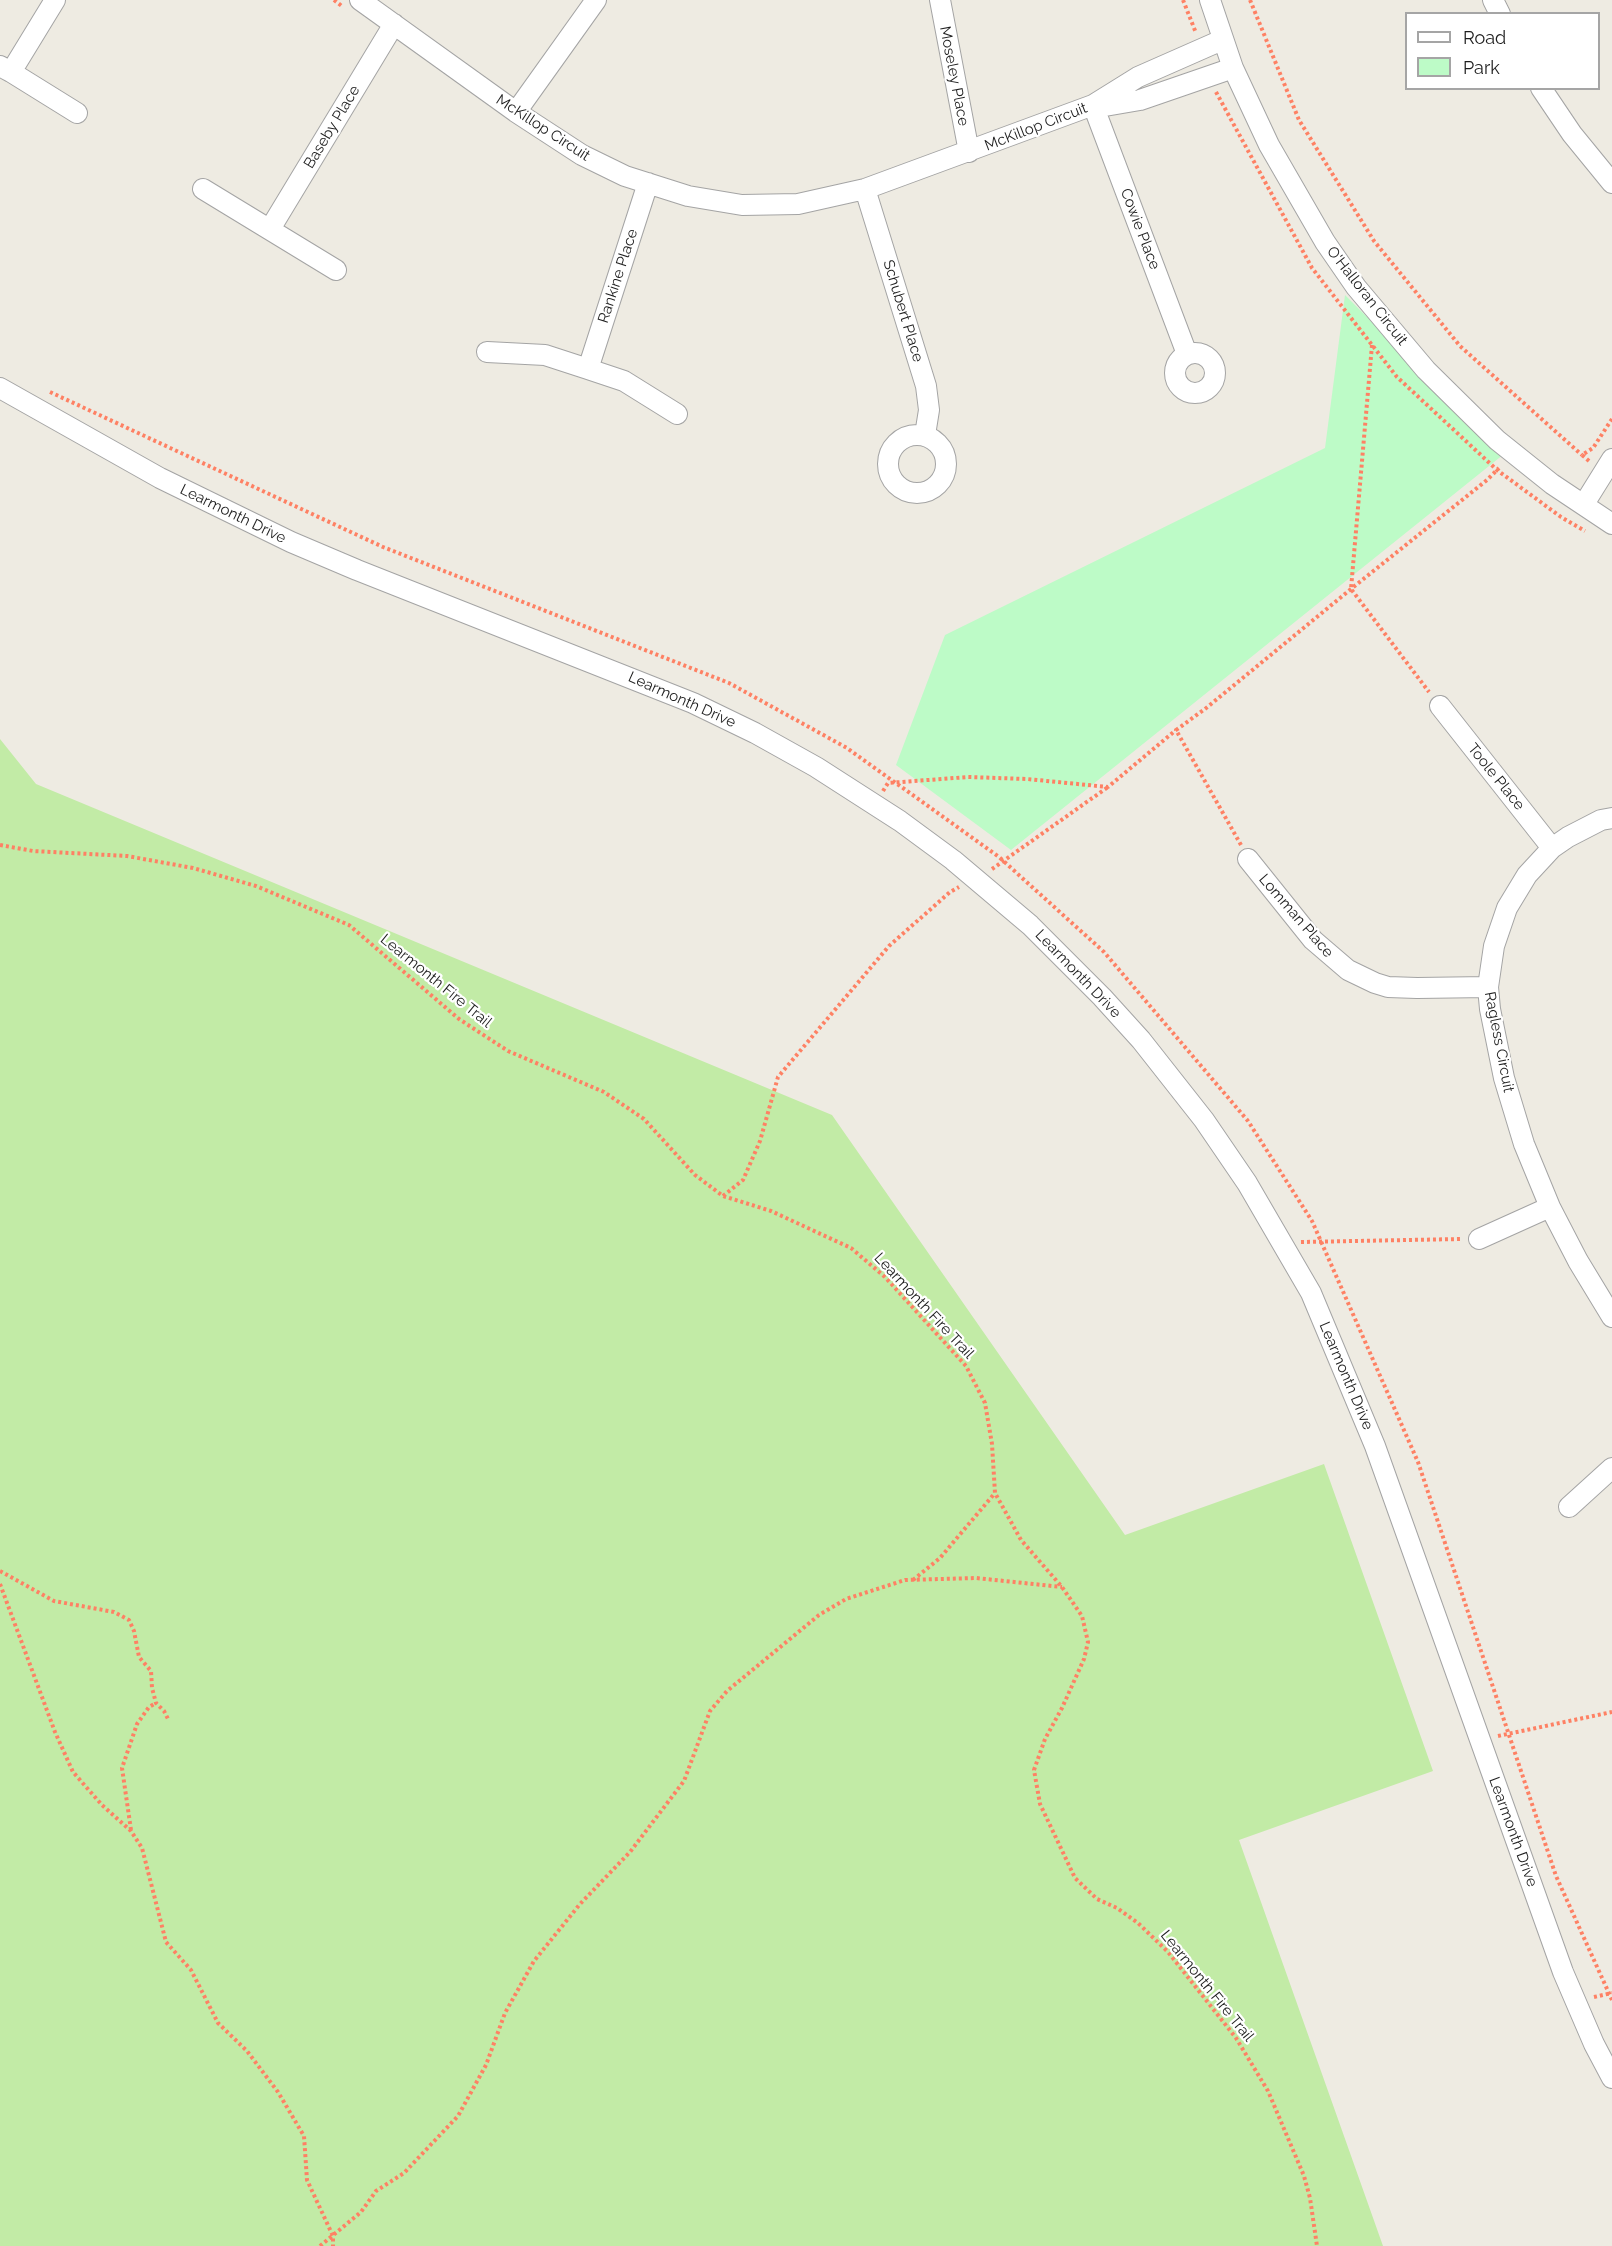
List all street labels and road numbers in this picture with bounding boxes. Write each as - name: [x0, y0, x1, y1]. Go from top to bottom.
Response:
- street label: Moseley Place: [936, 25, 972, 127]
- street label: Baseby Place: [300, 82, 364, 172]
- street label: McKillop Circuit: [493, 91, 593, 165]
- street label: McKillop Circuit: [982, 99, 1090, 155]
- street label: Cowie Place: [1116, 186, 1164, 272]
- street label: Rankine Place: [594, 227, 642, 325]
- street label: O'Halloran Circuit: [1323, 243, 1411, 349]
- street label: Schubert Place: [879, 258, 927, 364]
- street label: Learmonth Drive: [177, 481, 289, 547]
- street label: Learmonth Drive: [626, 668, 738, 732]
- street label: Toole Place: [1464, 740, 1528, 814]
- street label: Lomman Place: [1255, 871, 1337, 961]
- street label: Learmonth Drive: [1031, 926, 1125, 1022]
- street label: Learmonth Fire Trail: [377, 931, 495, 1031]
- street label: Ragless Circuit: [1480, 990, 1518, 1094]
- street label: Learmonth Fire Trail: [870, 1249, 978, 1363]
- street label: Learmonth Drive: [1315, 1319, 1377, 1433]
- street label: Learmonth Drive: [1485, 1775, 1541, 1889]
- street label: Learmonth Fire Trail: [1157, 1927, 1257, 2045]

